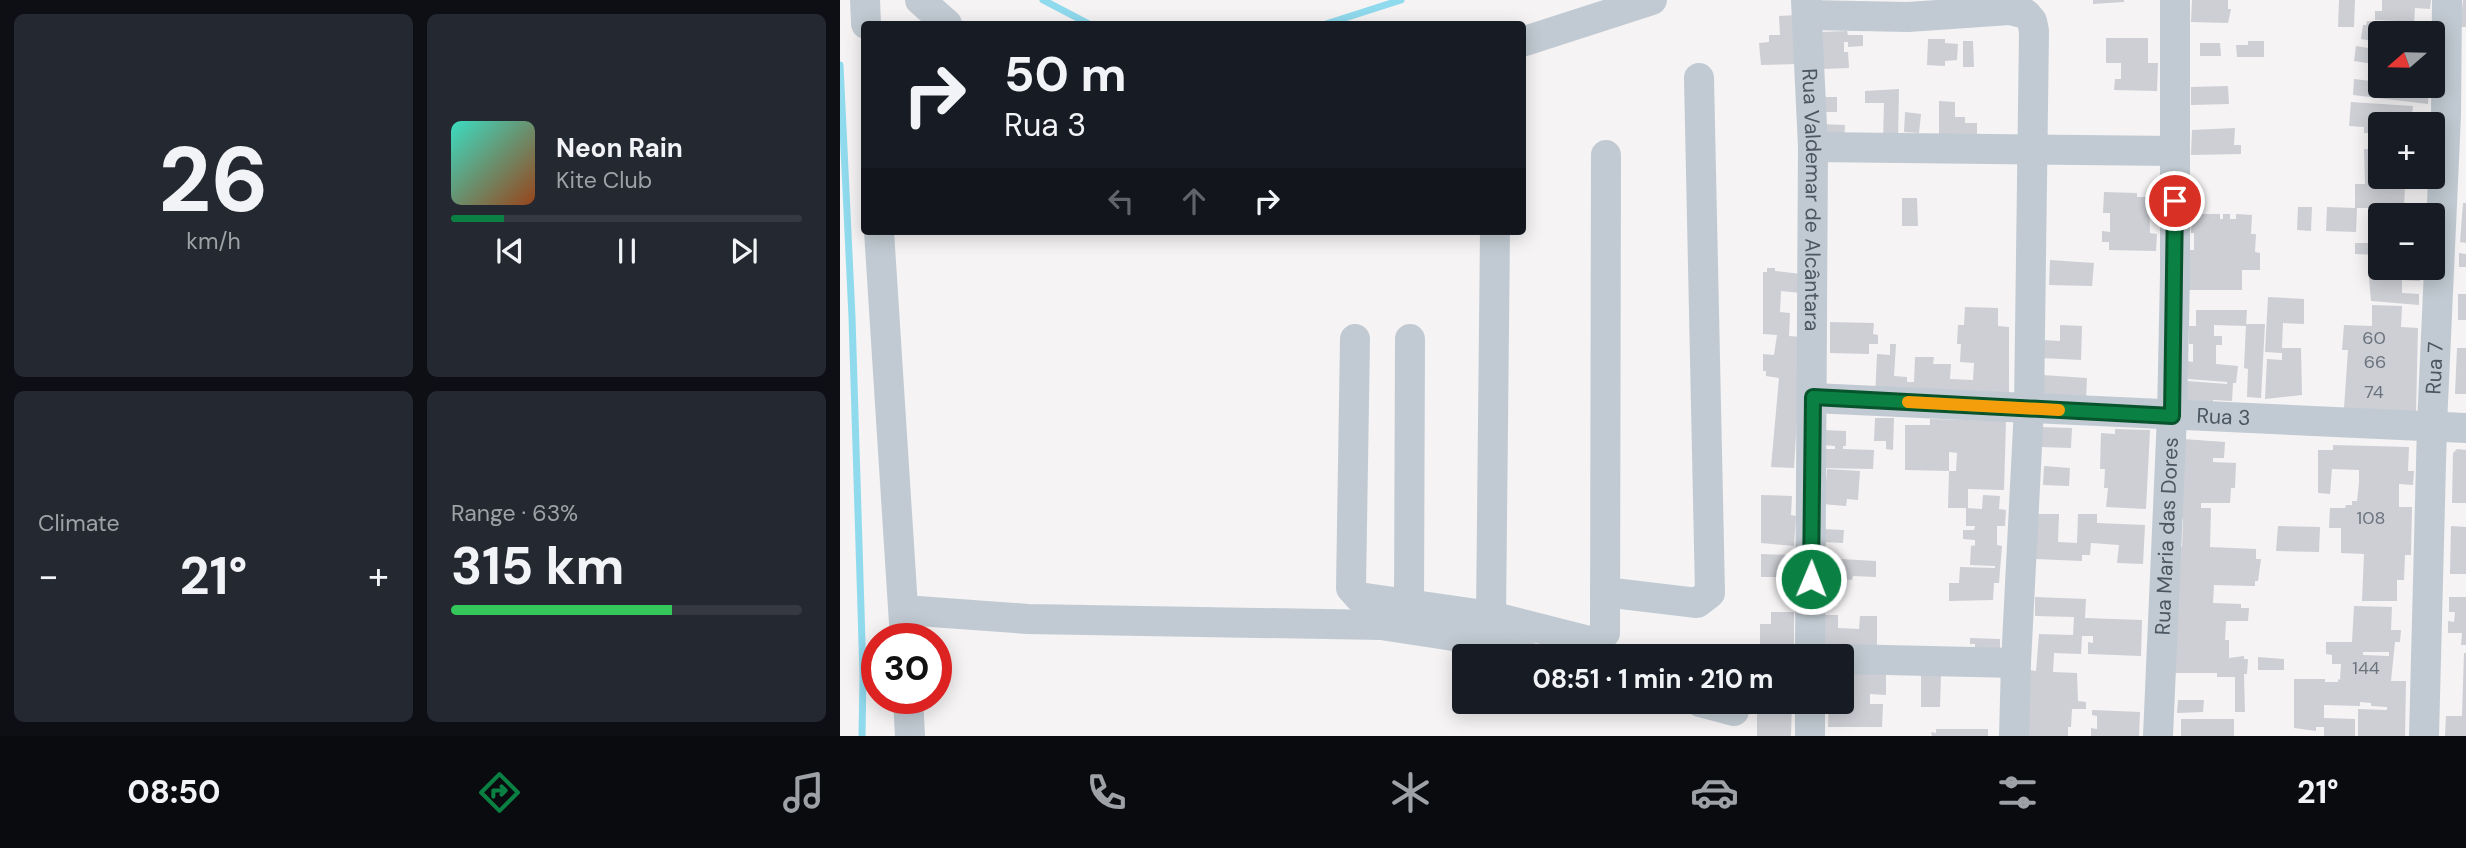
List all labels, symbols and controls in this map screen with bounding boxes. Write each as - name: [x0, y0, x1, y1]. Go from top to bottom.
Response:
- north arrow: [2368, 21, 2445, 98]
- map controls: [2368, 21, 2445, 280]
- text: 50 m: [1004, 42, 1127, 106]
- icon: right: [889, 49, 980, 140]
- street label: Rua Valdemar de Alcântara: [1795, 68, 1827, 331]
- text: Rua 3: [1004, 104, 1086, 146]
- button: +: [2368, 112, 2445, 189]
- text: 26: [158, 121, 269, 239]
- text: Neon Rain: [556, 131, 683, 165]
- text: Kite Club: [556, 165, 652, 195]
- pin: [2145, 171, 2205, 231]
- icon: left: [1102, 182, 1140, 220]
- icon: ahead: [1175, 182, 1213, 220]
- icon: right: [1248, 182, 1286, 220]
- icon: arrive: [2156, 182, 2194, 220]
- button: −: [2368, 203, 2445, 280]
- text: km/h: [186, 226, 241, 256]
- icon: previous: [491, 232, 529, 270]
- icon: pause: [608, 232, 646, 270]
- icon: next: [725, 232, 763, 270]
- house number: 60: [2362, 326, 2386, 350]
- street label: Rua 7: [2419, 341, 2450, 395]
- house number: 66: [2364, 350, 2386, 374]
- house number: 74: [2364, 380, 2384, 404]
- street label: Rua 3: [2196, 402, 2251, 432]
- street label: Rua Maria das Dores: [2148, 437, 2185, 636]
- text: Range · 63%: [451, 498, 578, 528]
- house number: 108: [2357, 506, 2385, 530]
- text: Climate: [38, 508, 120, 538]
- text: 315 km: [451, 532, 624, 600]
- text: 21°: [180, 542, 247, 610]
- position arrow: [1774, 542, 1848, 616]
- text: −: [38, 551, 59, 601]
- text: +: [368, 551, 389, 601]
- speed limit sign: 30: [861, 623, 952, 714]
- house number: 144: [2352, 656, 2380, 680]
- text: 08:51 · 1 min · 210 m: [1532, 662, 1774, 696]
- icon: directions: [475, 768, 524, 817]
- icon: music: [779, 768, 828, 817]
- icon: phone: [1082, 768, 1131, 817]
- icon: climate: [1386, 768, 1435, 817]
- icon: car: [1690, 768, 1739, 817]
- icon: filters: [1993, 768, 2042, 817]
- text: 08:50: [127, 771, 221, 813]
- text: 21°: [2297, 771, 2339, 813]

